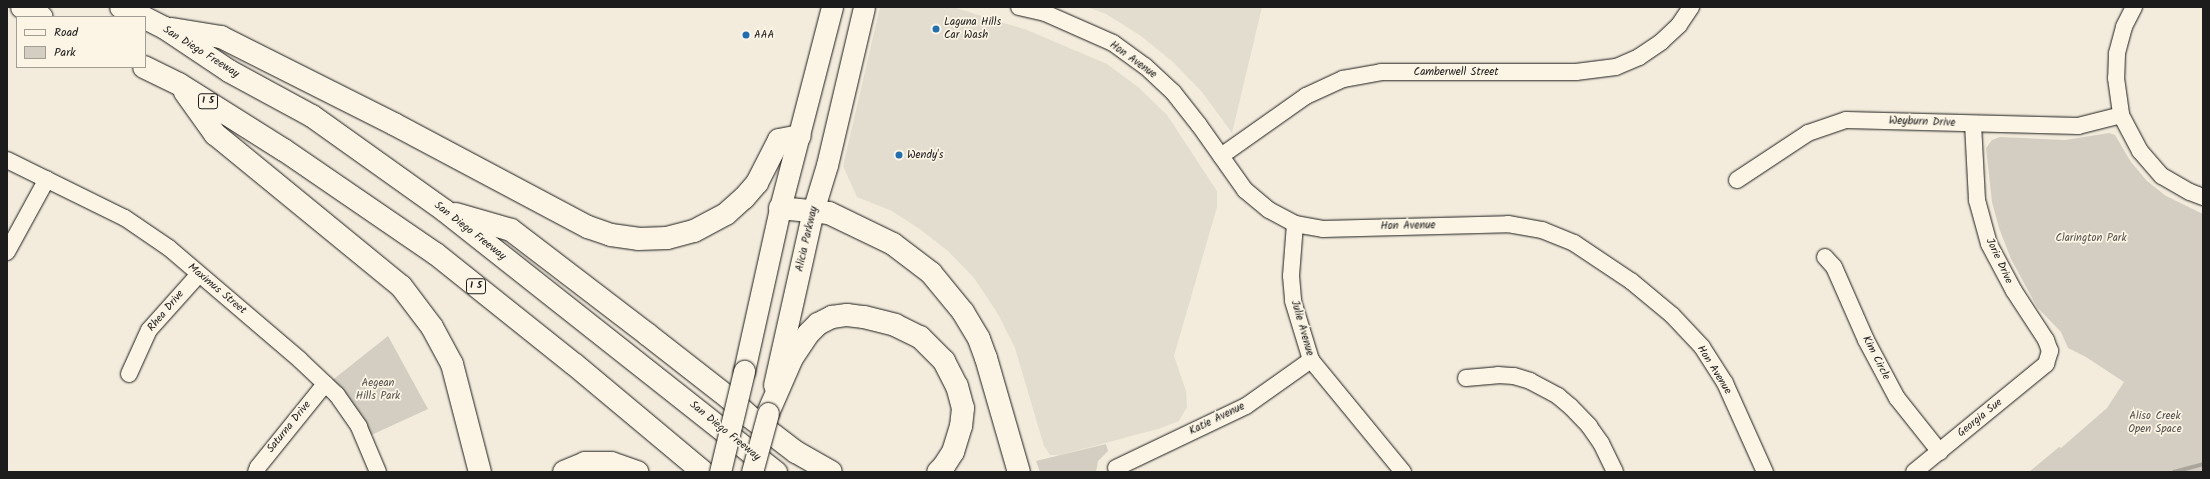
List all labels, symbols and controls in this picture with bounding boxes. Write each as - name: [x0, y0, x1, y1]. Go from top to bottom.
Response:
- legend: [16, 16, 146, 68]
- place label: Laguna Hills Car Wash: [944, 16, 1001, 42]
- text: Road: [54, 23, 78, 42]
- street label: San Diego Freeway: [160, 23, 242, 81]
- marker: Laguna Hills Car Wash: [931, 24, 941, 34]
- place label: AAA: [754, 28, 774, 42]
- marker: AAA: [741, 30, 751, 40]
- street label: Hon Avenue: [1107, 38, 1159, 82]
- text: Park: [54, 43, 76, 62]
- street label: Camberwell Street: [1414, 65, 1498, 79]
- road number: I 5: [198, 93, 218, 109]
- street label: Weyburn Drive: [1888, 114, 1956, 130]
- place label: Wendy's: [907, 148, 943, 162]
- marker: Wendy's: [894, 150, 904, 160]
- street label: San Diego Freeway: [431, 199, 509, 263]
- street label: Alicia Parkway: [793, 205, 821, 273]
- street label: Hon Avenue: [1380, 219, 1436, 233]
- park label: Clarington Park: [2055, 231, 2127, 245]
- street label: Jorie Drive: [1983, 236, 2015, 286]
- street label: Maximus Street: [185, 261, 249, 317]
- road number: I 5: [466, 278, 486, 294]
- street label: Rhea Drive: [145, 288, 187, 334]
- street label: Julie Avenue: [1288, 299, 1316, 357]
- street label: Kim Circle: [1859, 334, 1893, 382]
- street label: Hon Avenue: [1694, 343, 1734, 397]
- park label: Aegean Hills Park: [356, 377, 400, 403]
- street label: Georgia Sue: [1955, 396, 2005, 440]
- street label: San Diego Freeway: [687, 398, 763, 464]
- street label: Saturna Drive: [264, 399, 314, 455]
- street label: Katie Avenue: [1187, 400, 1247, 438]
- park label: Aliso Creek Open Space: [2128, 410, 2182, 436]

